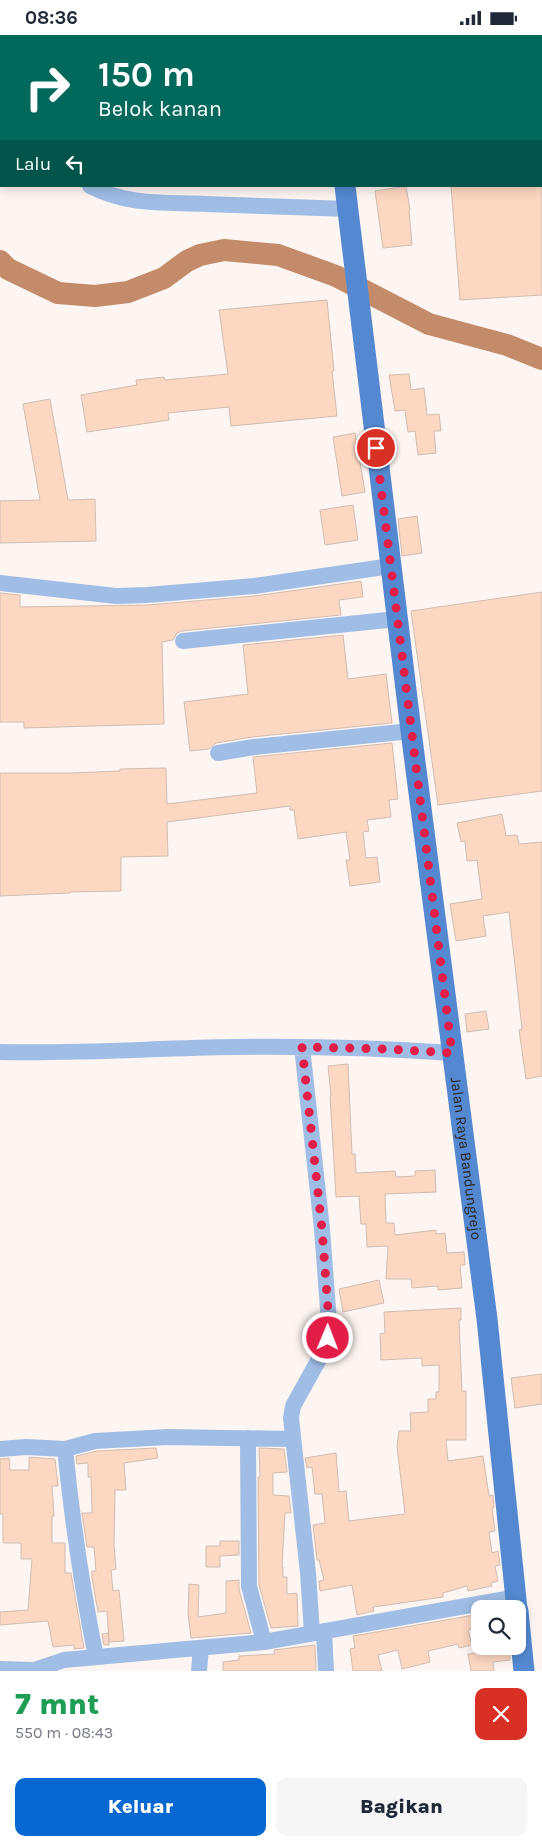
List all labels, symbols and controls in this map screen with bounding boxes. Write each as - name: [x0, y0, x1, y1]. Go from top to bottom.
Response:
- text: 08:36: [25, 7, 78, 29]
- text: 150 m: [98, 54, 195, 95]
- icon: right: [15, 55, 80, 120]
- text: Belok kanan: [98, 96, 222, 122]
- icon: left: [61, 150, 89, 178]
- text: Lalu: [15, 153, 51, 175]
- pin: [355, 427, 397, 469]
- icon: arrive: [362, 434, 390, 462]
- street label: Jalan Raya Bandungrejo: [447, 1076, 486, 1241]
- position arrow: [301, 1311, 353, 1363]
- map controls: [471, 1600, 526, 1655]
- button: search: [471, 1600, 526, 1655]
- text: 7 mnt: [15, 1686, 100, 1722]
- button: close: [475, 1688, 527, 1740]
- text: 550 m · 08:43: [15, 1723, 113, 1742]
- button: Keluar: [15, 1778, 266, 1836]
- button: Bagikan: [276, 1778, 527, 1836]

